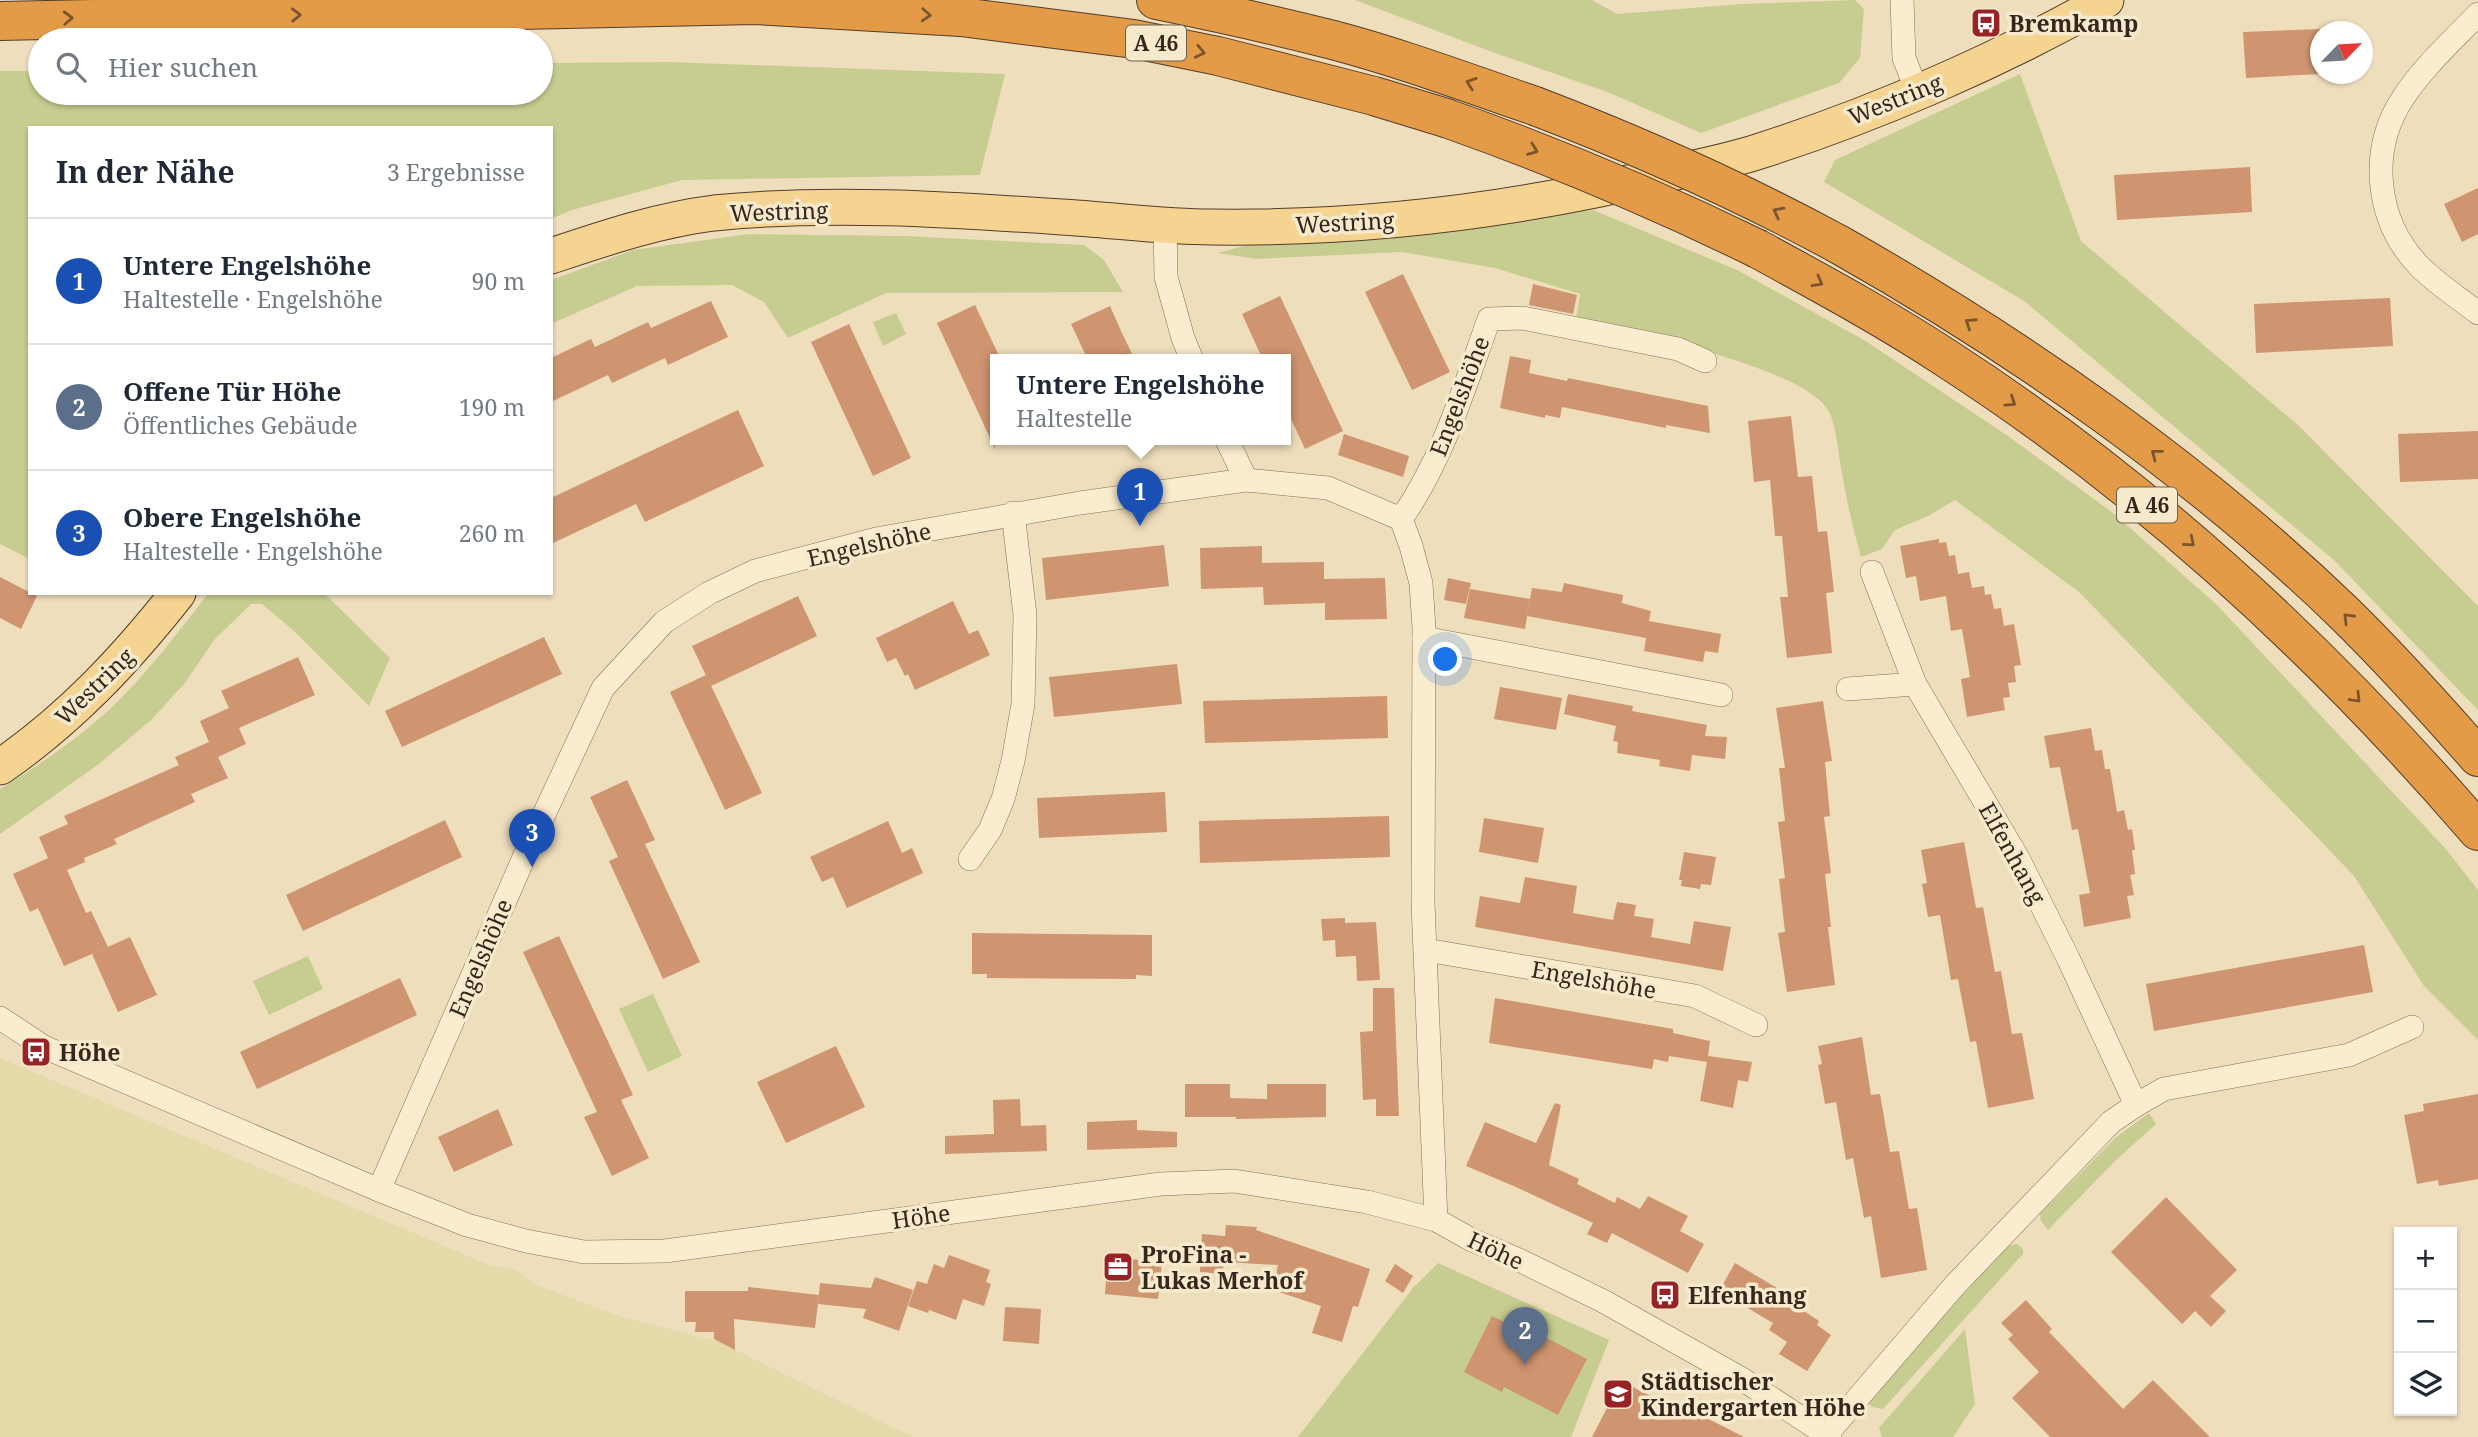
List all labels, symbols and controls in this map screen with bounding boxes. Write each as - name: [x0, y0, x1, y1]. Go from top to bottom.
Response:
- bus stop icon: Bremkamp: [1969, 6, 2003, 40]
- one-way arrow: [290, 7, 301, 22]
- one-way arrow: [921, 7, 932, 22]
- place label: Bremkamp: [2009, 7, 2138, 39]
- one-way arrow: [63, 11, 74, 26]
- north arrow: [2310, 21, 2373, 84]
- road number: A 46: [1126, 26, 1186, 60]
- search box: [28, 28, 553, 105]
- one-way arrow: [1193, 44, 1205, 59]
- icon: search: [52, 48, 90, 86]
- text: Hier suchen: [108, 49, 258, 85]
- street label: Westring: [1843, 65, 1947, 132]
- one-way arrow: [1465, 77, 1477, 91]
- one-way arrow: [1527, 141, 1539, 155]
- text: In der Nähe: [56, 151, 235, 192]
- text: 3 Ergebnisse: [387, 156, 525, 188]
- street label: Westring: [729, 193, 830, 229]
- street label: Westring: [1295, 203, 1396, 241]
- one-way arrow: [1773, 206, 1785, 220]
- text: Untere Engelshöhe: [123, 247, 371, 283]
- text: 1: [73, 265, 86, 297]
- text: 90 m: [472, 265, 525, 297]
- one-way arrow: [1811, 274, 1823, 287]
- text: Haltestelle · Engelshöhe: [123, 283, 383, 315]
- one-way arrow: [1965, 319, 1978, 332]
- street label: Engelshöhe: [1421, 331, 1497, 461]
- popup: [990, 354, 1291, 445]
- text: Untere Engelshöhe: [1016, 366, 1265, 402]
- text: Offene Tür Höhe: [123, 373, 341, 409]
- text: 2: [73, 391, 86, 423]
- text: 190 m: [459, 391, 525, 423]
- one-way arrow: [2003, 394, 2016, 406]
- text: Haltestelle: [1016, 402, 1132, 434]
- text: Öffentliches Gebäude: [123, 409, 358, 441]
- one-way arrow: [2151, 450, 2164, 462]
- pin: 1: [1117, 468, 1163, 526]
- road number: A 46: [2117, 488, 2177, 522]
- text: Obere Engelshöhe: [123, 499, 361, 535]
- street label: Engelshöhe: [804, 514, 934, 574]
- text: 3: [73, 517, 86, 549]
- text: 260 m: [459, 517, 525, 549]
- one-way arrow: [2182, 534, 2195, 546]
- text: Haltestelle · Engelshöhe: [123, 535, 383, 567]
- one-way arrow: [2343, 613, 2356, 626]
- street label: Westring: [47, 640, 141, 732]
- your location: [1428, 642, 1462, 676]
- one-way arrow: [2348, 689, 2361, 702]
- street label: Elfenhang: [1972, 796, 2054, 910]
- pin: 3: [509, 809, 555, 867]
- street label: Engelshöhe: [441, 894, 519, 1022]
- street label: Engelshöhe: [1529, 952, 1659, 1006]
- bus stop icon: Höhe: [19, 1035, 53, 1069]
- place label: Höhe: [59, 1036, 120, 1068]
- street label: Höhe: [890, 1196, 952, 1236]
- street label: Höhe: [1463, 1223, 1529, 1277]
- map controls: [2394, 1227, 2457, 1416]
- button: +: [2394, 1227, 2457, 1290]
- place label: ProFina - Lukas Merhof: [1141, 1238, 1304, 1296]
- office icon: ProFina - Lukas Merhof: [1101, 1250, 1135, 1284]
- bus stop icon: Elfenhang: [1648, 1278, 1682, 1312]
- place label: Elfenhang: [1688, 1279, 1806, 1311]
- button: −: [2394, 1290, 2457, 1353]
- pin: 2: [1502, 1307, 1548, 1365]
- button: layers: [2394, 1353, 2457, 1416]
- place label: Städtischer Kindergarten Höhe: [1641, 1365, 1865, 1423]
- school or university icon: Städtischer Kindergarten Höhe: [1601, 1377, 1635, 1411]

